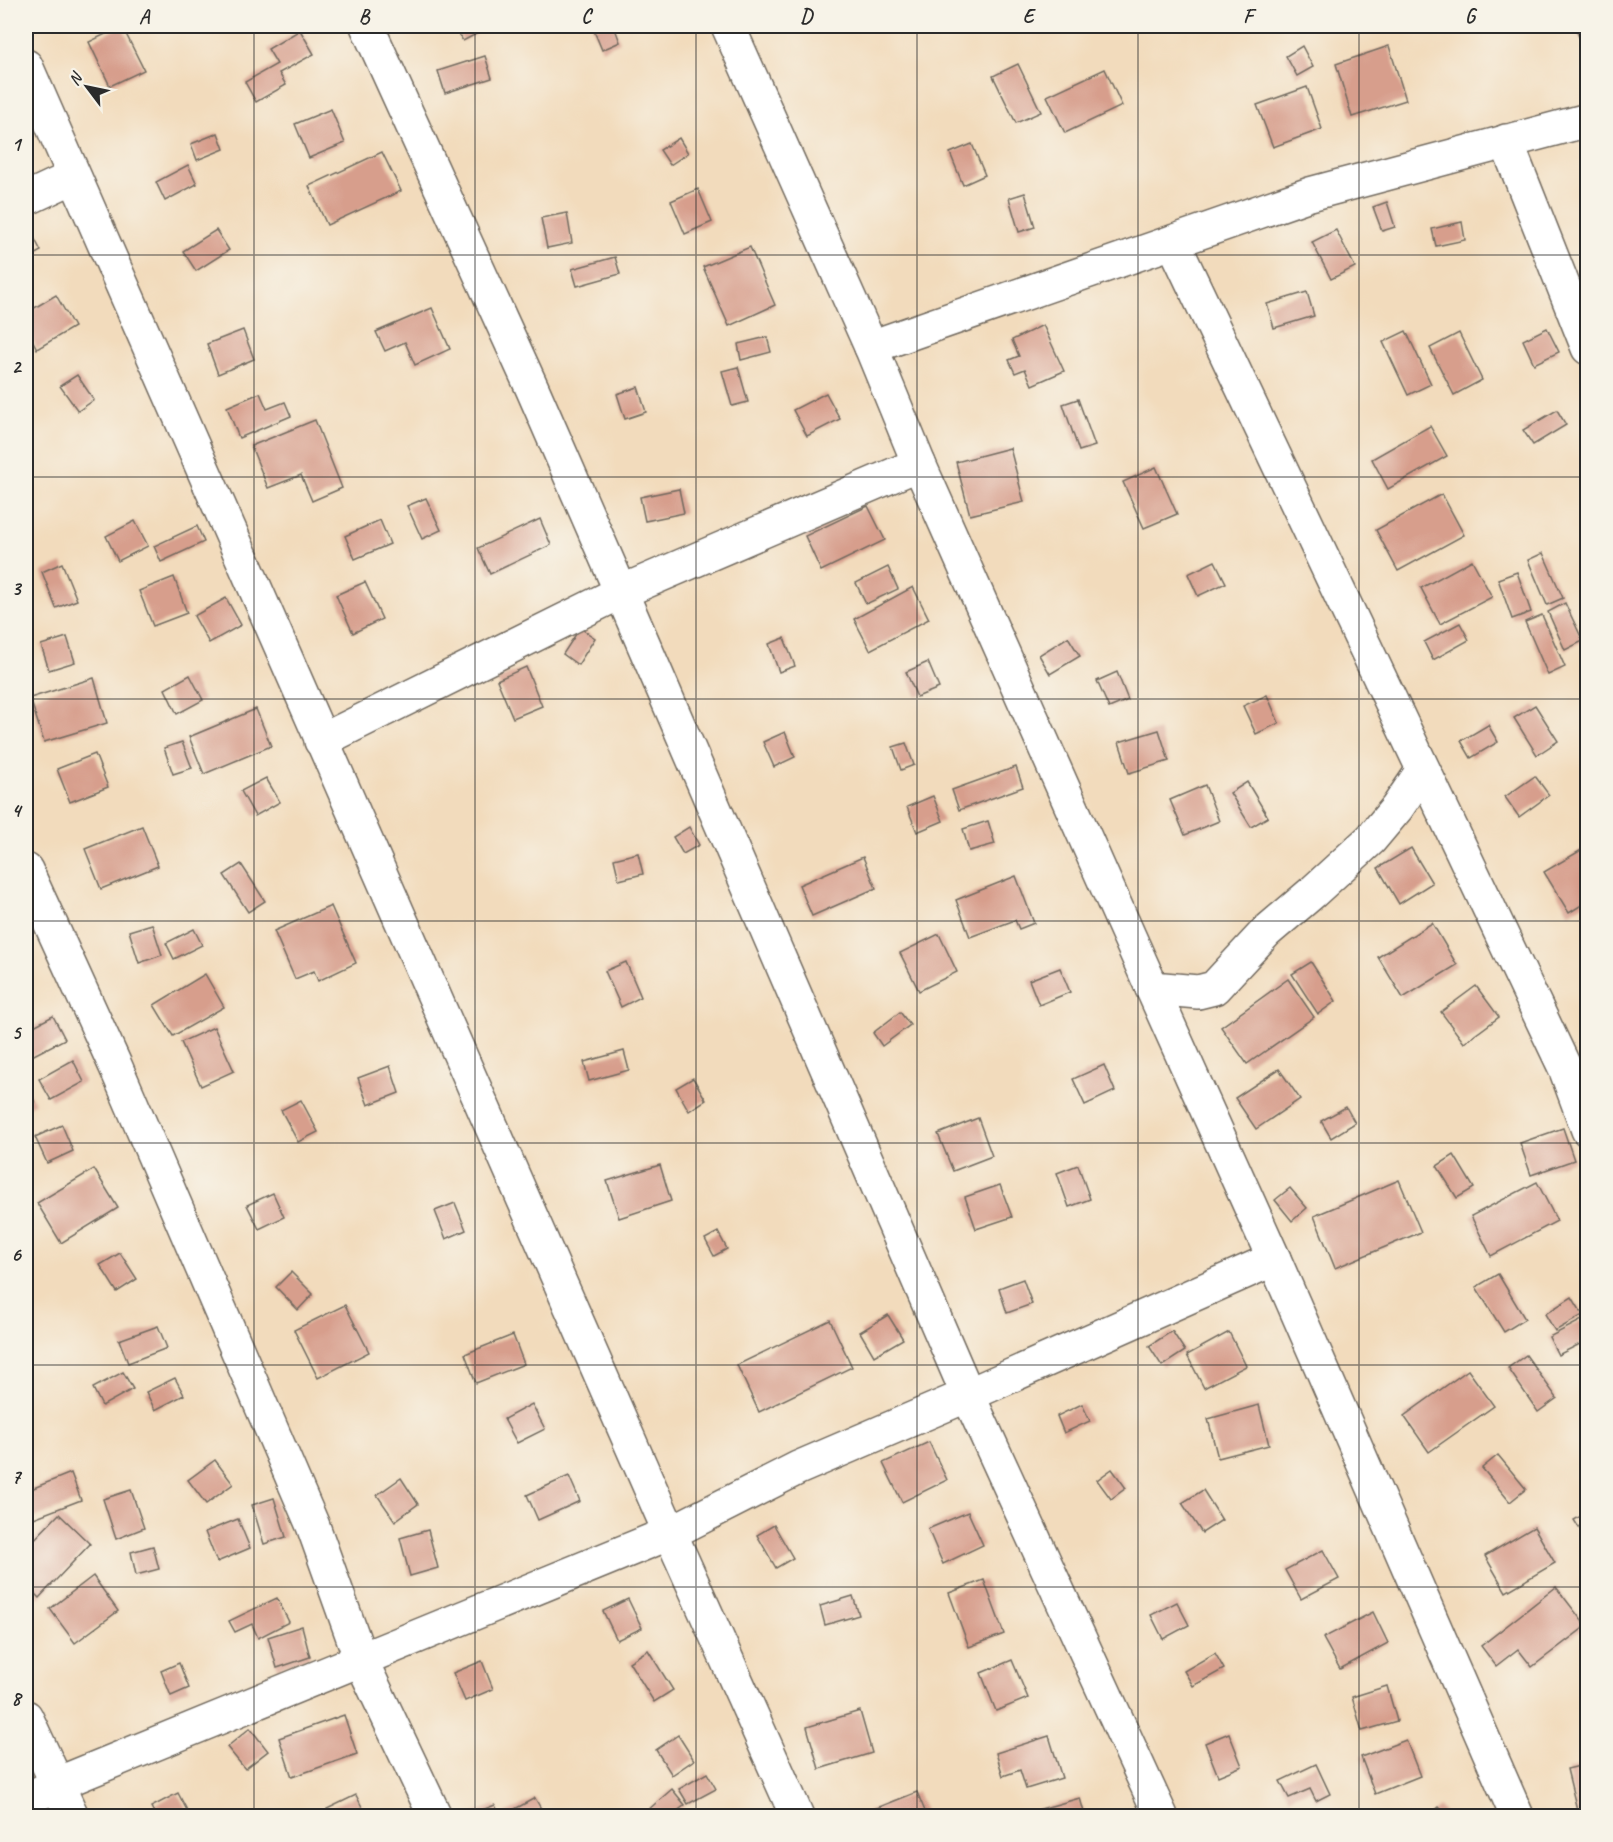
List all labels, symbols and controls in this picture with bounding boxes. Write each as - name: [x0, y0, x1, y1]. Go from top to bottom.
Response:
- text: A: [139, 4, 151, 29]
- text: B: [359, 4, 371, 29]
- text: C: [581, 4, 593, 29]
- text: D: [800, 4, 814, 29]
- text: E: [1023, 4, 1037, 29]
- text: F: [1243, 4, 1257, 29]
- text: G: [1465, 4, 1478, 29]
- north arrow: [57, 57, 117, 117]
- text: N: [64, 67, 88, 89]
- text: 1: [12, 132, 23, 157]
- text: 2: [12, 354, 23, 379]
- text: 3: [12, 576, 23, 601]
- text: 4: [12, 798, 24, 823]
- text: 5: [12, 1020, 23, 1045]
- text: 6: [11, 1242, 22, 1267]
- text: 7: [12, 1464, 23, 1489]
- text: 8: [12, 1686, 24, 1711]

